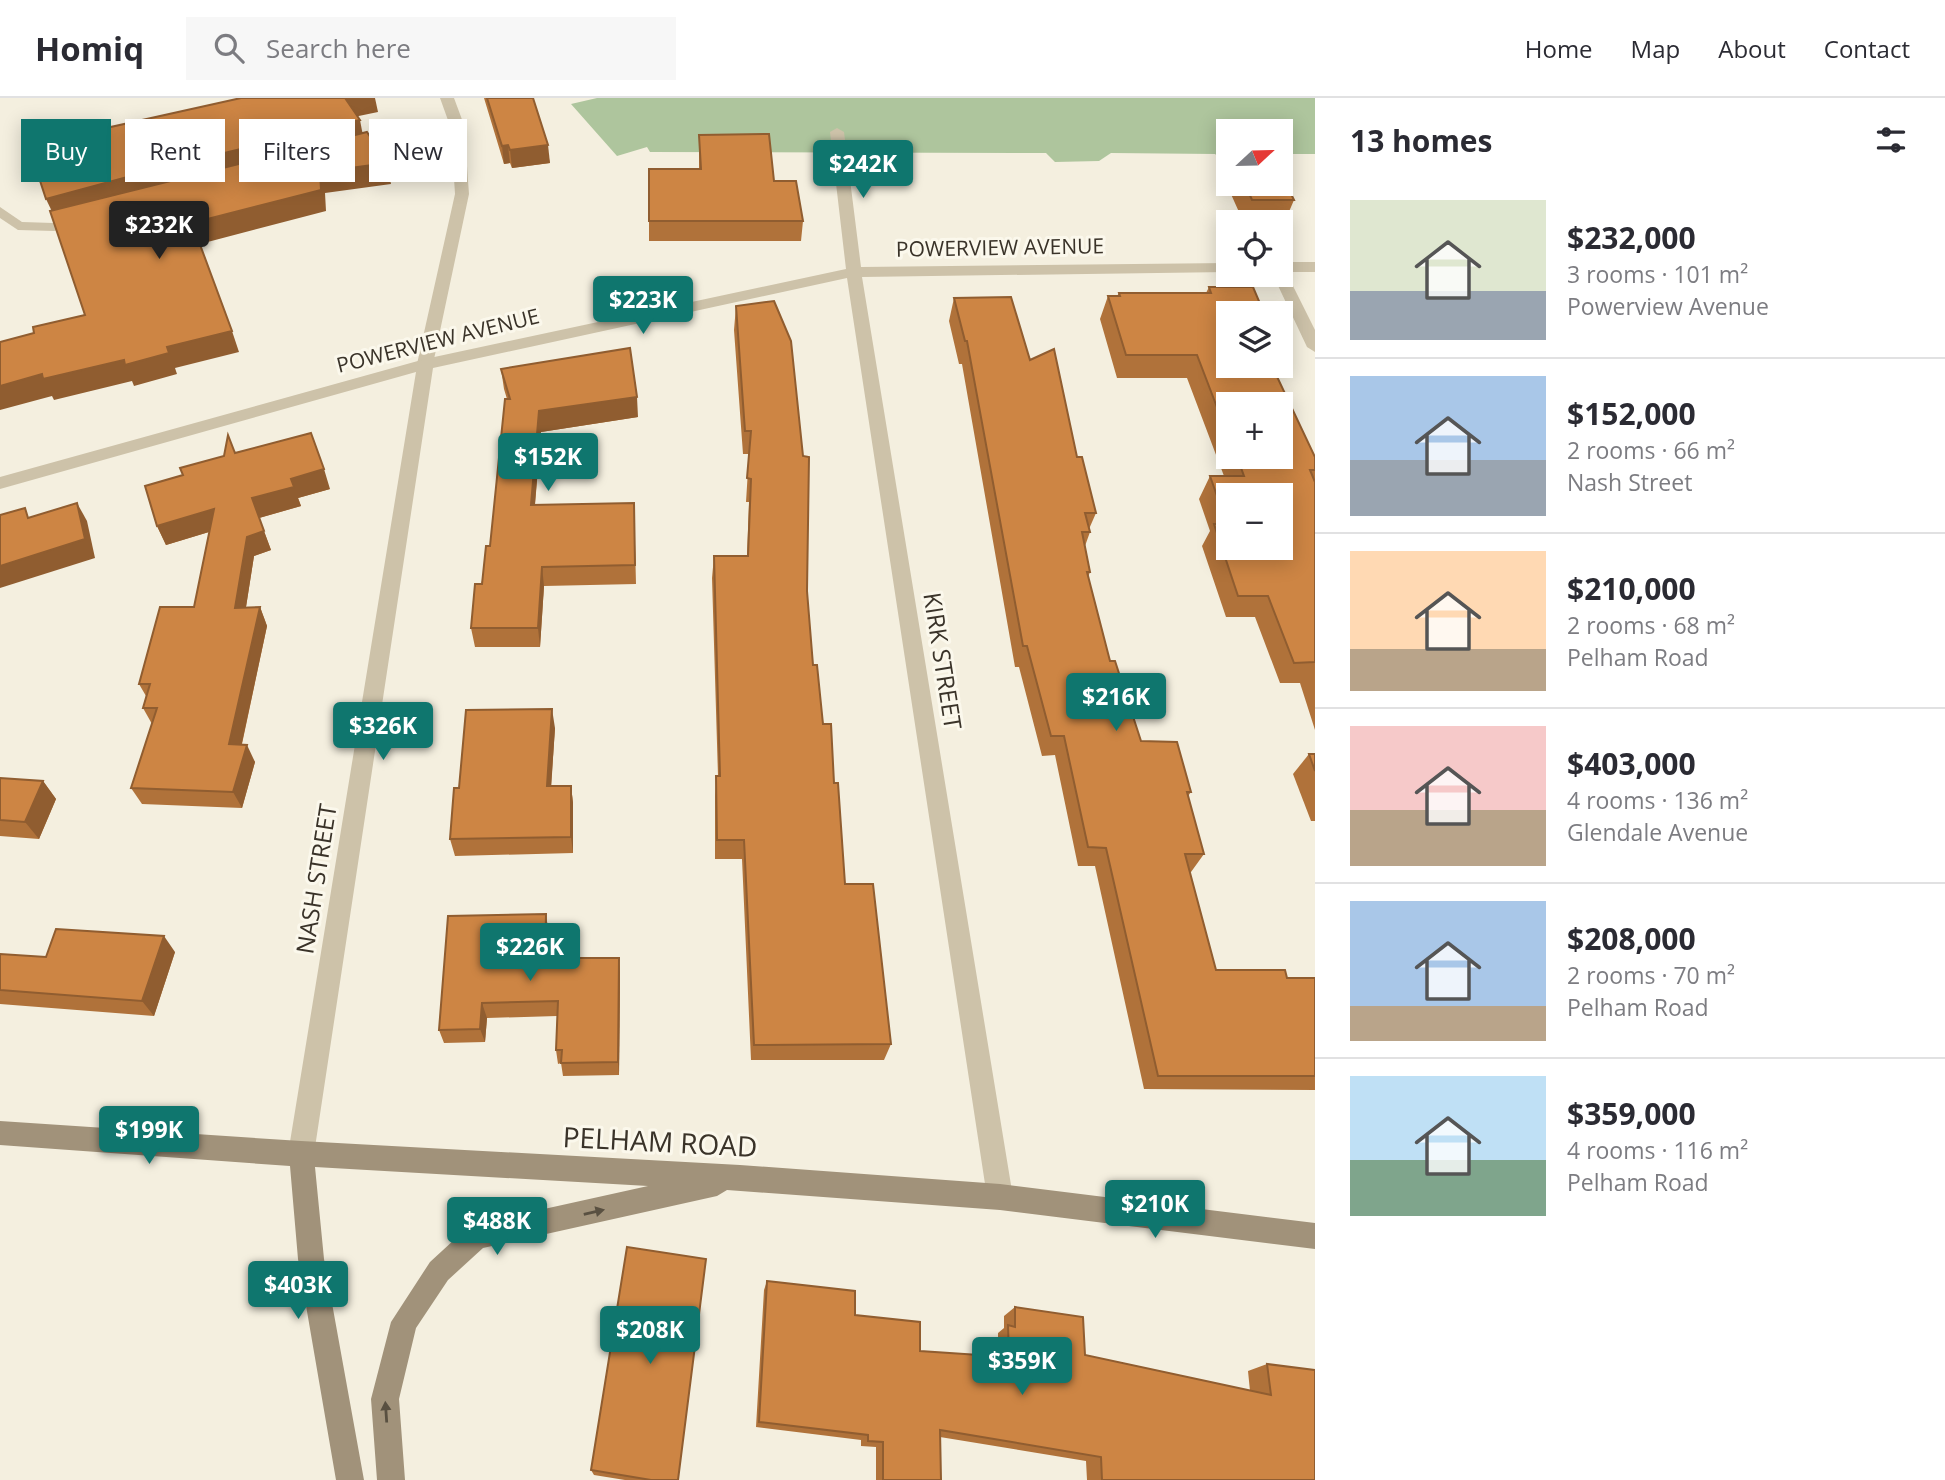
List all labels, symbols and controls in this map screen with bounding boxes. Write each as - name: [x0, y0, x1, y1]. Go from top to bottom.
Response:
- search box: [186, 17, 676, 80]
- text: Homiq: [35, 26, 144, 71]
- icon: search: [210, 29, 248, 67]
- text: Search here: [266, 30, 411, 66]
- text: Home: [1525, 32, 1593, 65]
- text: Map: [1631, 32, 1680, 65]
- text: About: [1718, 32, 1786, 65]
- text: Contact: [1824, 32, 1910, 65]
- chip: Buy: [21, 119, 111, 182]
- chip: Rent: [125, 119, 225, 182]
- chip: Filters: [239, 119, 355, 182]
- chip: New: [369, 119, 467, 182]
- north arrow: [1216, 119, 1293, 196]
- map controls: [1216, 119, 1293, 560]
- text: 13 homes: [1350, 120, 1493, 161]
- icon: filters: [1872, 121, 1910, 159]
- pin: $242K: [814, 140, 912, 200]
- text: $242K: [829, 147, 897, 179]
- pin: $232K: [110, 202, 208, 261]
- text: $232K: [125, 208, 193, 240]
- button: locate: [1216, 210, 1293, 287]
- text: $232,000: [1567, 217, 1696, 258]
- icon: home: [1406, 228, 1490, 312]
- street label: POWERVIEW AVENUE: [896, 231, 1104, 263]
- text: 3 rooms · 101 m²: [1567, 258, 1748, 290]
- pin: $223K: [594, 276, 692, 336]
- text: $223K: [609, 283, 677, 315]
- text: Powerview Avenue: [1567, 290, 1769, 322]
- street label: POWERVIEW AVENUE: [333, 301, 542, 379]
- button: layers: [1216, 301, 1293, 378]
- button: +: [1216, 392, 1293, 469]
- text: $152,000: [1567, 393, 1696, 434]
- icon: home: [1406, 404, 1490, 488]
- pin: $152K: [499, 434, 597, 493]
- text: 2 rooms · 66 m²: [1567, 434, 1735, 466]
- text: $152K: [514, 440, 582, 472]
- text: Nash Street: [1567, 466, 1692, 498]
- button: −: [1216, 483, 1293, 560]
- text: $210,000: [1567, 568, 1696, 609]
- icon: home: [1406, 579, 1490, 663]
- street label: KIRK STREET: [916, 590, 971, 732]
- text: 2 rooms · 68 m²: [1567, 609, 1735, 641]
- text: Pelham Road: [1567, 641, 1709, 673]
- pin: $216K: [1067, 674, 1165, 733]
- text: $216K: [1082, 680, 1150, 712]
- pin: $326K: [334, 702, 432, 762]
- text: $326K: [349, 709, 417, 741]
- text: $403,000: [1567, 743, 1696, 784]
- icon: home: [1406, 754, 1490, 838]
- text: 4 rooms · 136 m²: [1567, 784, 1748, 816]
- street label: NASH STREET: [287, 801, 344, 956]
- text: Glendale Avenue: [1567, 816, 1748, 848]
- text: $208,000: [1567, 918, 1696, 959]
- pin: $226K: [481, 924, 579, 983]
- icon: home: [1406, 929, 1490, 1013]
- text: $226K: [496, 930, 564, 962]
- text: 2 rooms · 70 m²: [1567, 959, 1735, 991]
- text: Pelham Road: [1567, 991, 1709, 1023]
- text: $359,000: [1567, 1093, 1696, 1134]
- icon: home: [1406, 1104, 1490, 1188]
- pin: $199K: [100, 1107, 198, 1166]
- text: $199K: [115, 1113, 183, 1145]
- street label: PELHAM ROAD: [562, 1117, 758, 1165]
- text: 4 rooms · 116 m²: [1567, 1134, 1748, 1166]
- text: Pelham Road: [1567, 1166, 1709, 1198]
- pin: $210K: [1106, 1180, 1204, 1240]
- text: $210K: [1121, 1187, 1189, 1219]
- pin: $488K: [448, 1198, 546, 1257]
- text: $488K: [463, 1204, 531, 1236]
- one-way arrow: [583, 1206, 605, 1217]
- pin: $403K: [249, 1262, 347, 1321]
- text: $403K: [264, 1268, 332, 1300]
- pin: $208K: [601, 1306, 699, 1366]
- text: $208K: [616, 1313, 684, 1345]
- pin: $359K: [973, 1338, 1071, 1397]
- text: $359K: [988, 1344, 1056, 1376]
- one-way arrow: [380, 1401, 391, 1423]

